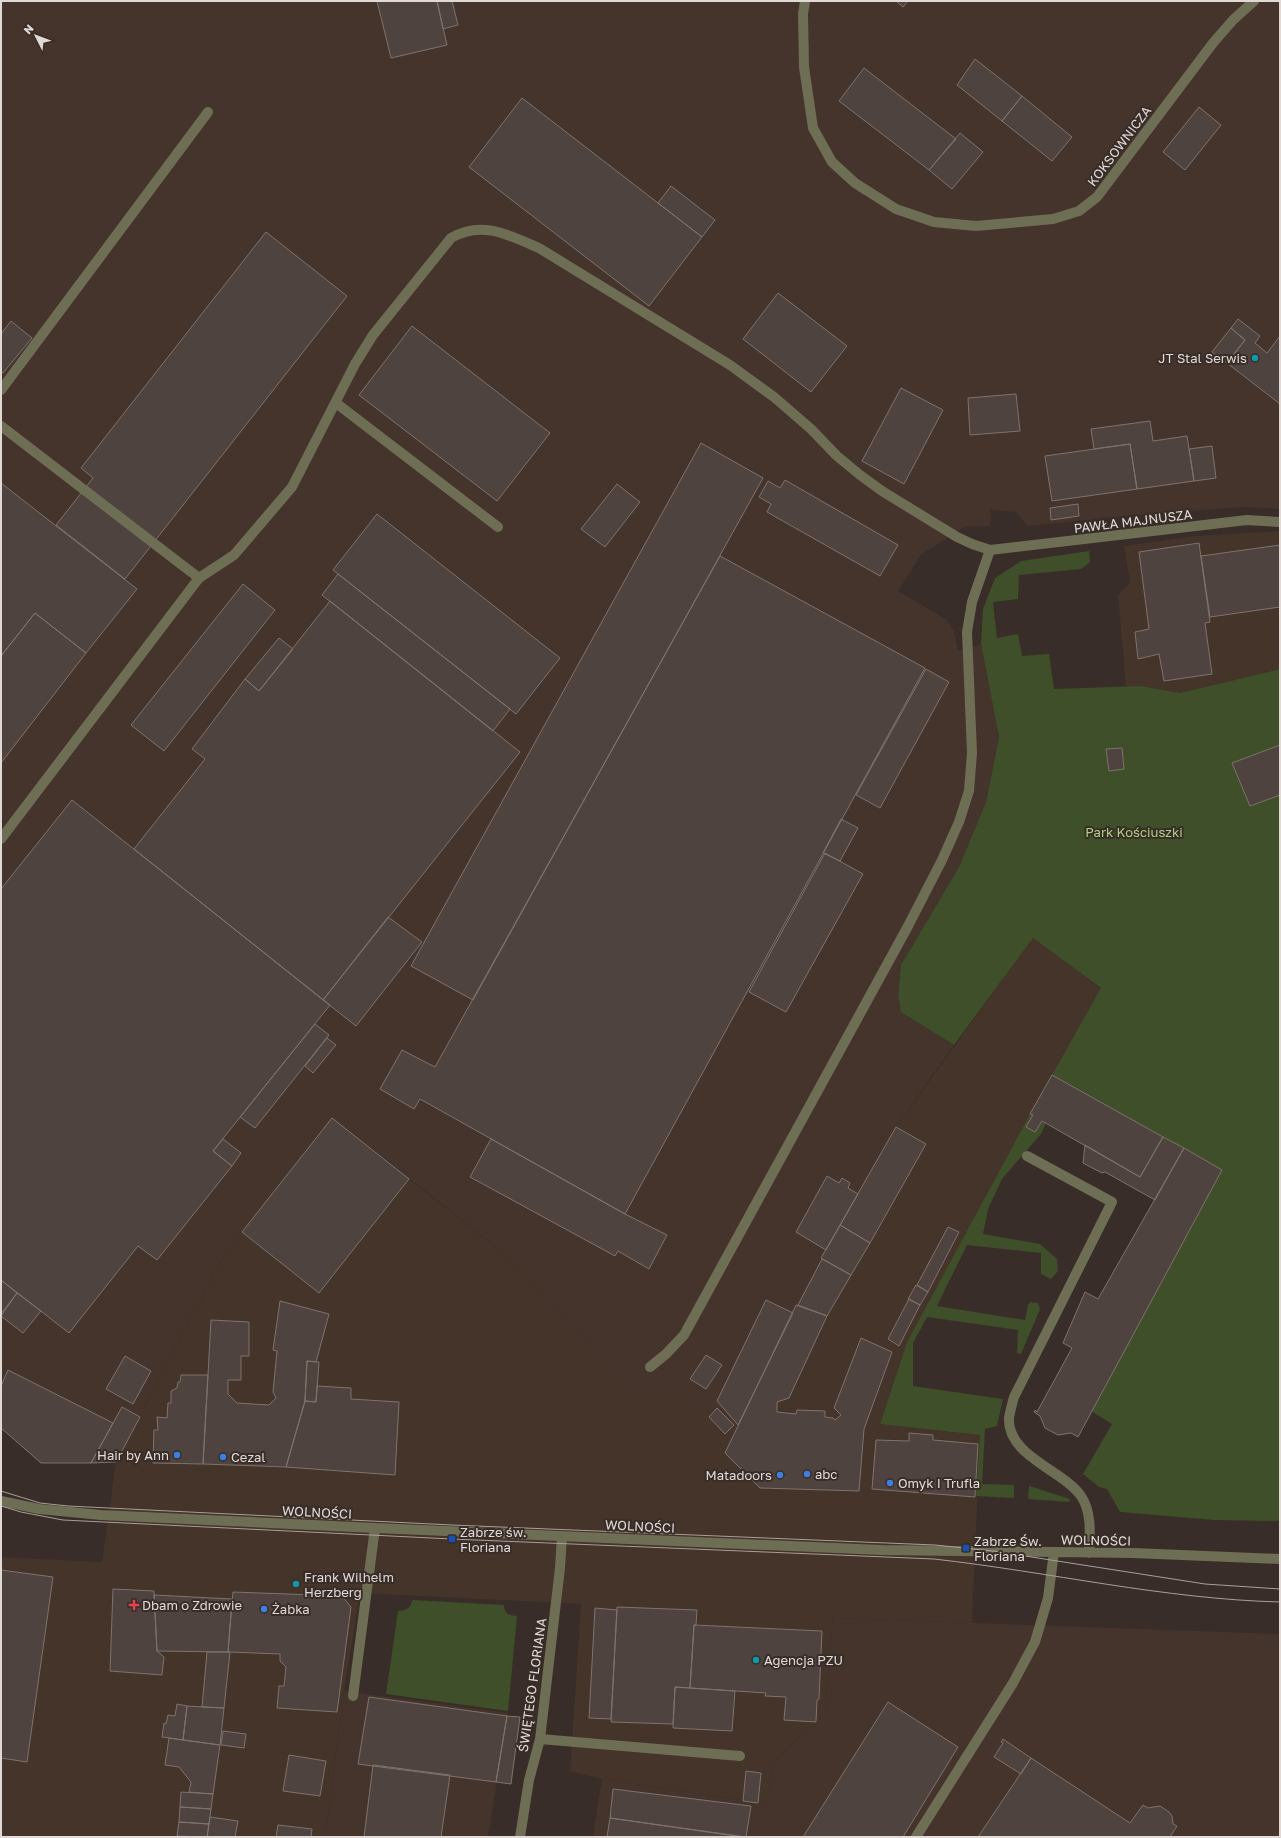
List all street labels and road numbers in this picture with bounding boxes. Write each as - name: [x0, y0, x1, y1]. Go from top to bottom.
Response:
- street label: KOKSOWNICZA: [1084, 102, 1155, 189]
- street label: PAWŁA MAJNUSZA: [1073, 506, 1193, 536]
- street label: WOLNOŚCI: [282, 1502, 352, 1522]
- street label: WOLNOŚCI: [605, 1516, 675, 1536]
- street label: WOLNOŚCI: [1061, 1531, 1131, 1549]
- street label: ŚWIĘTEGO FLORIANA: [515, 1617, 549, 1753]

